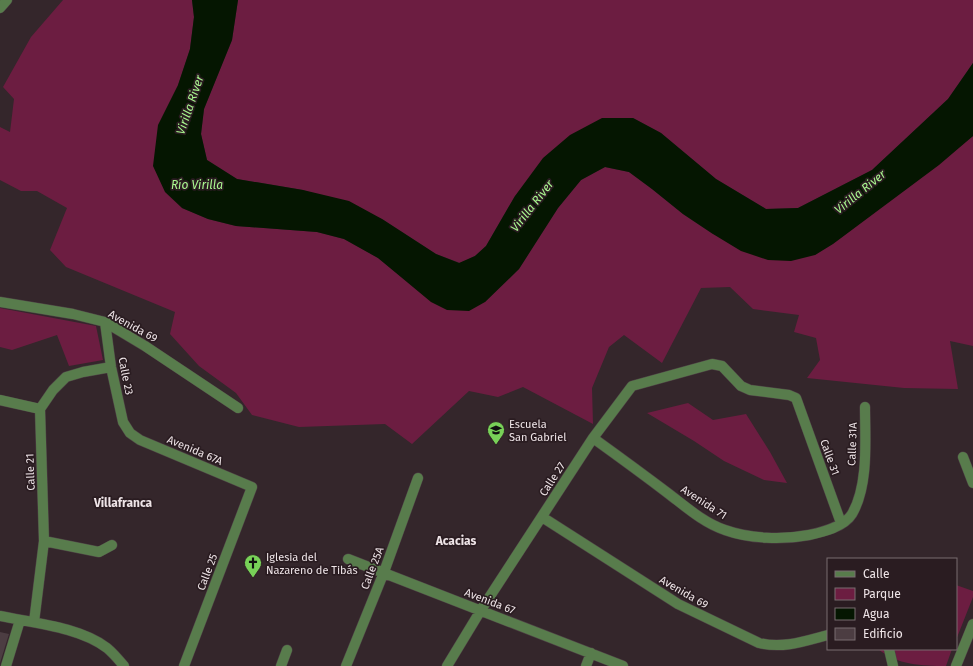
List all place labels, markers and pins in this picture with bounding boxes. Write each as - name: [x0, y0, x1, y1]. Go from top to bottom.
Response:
- place label: Escuela San Gabriel: [509, 418, 566, 444]
- school or university icon: Escuela San Gabriel: [486, 420, 506, 445]
- place label: Iglesia del Nazareno de Tibás: [266, 551, 358, 577]
- church icon: Iglesia del Nazareno de Tibás: [243, 553, 263, 578]

